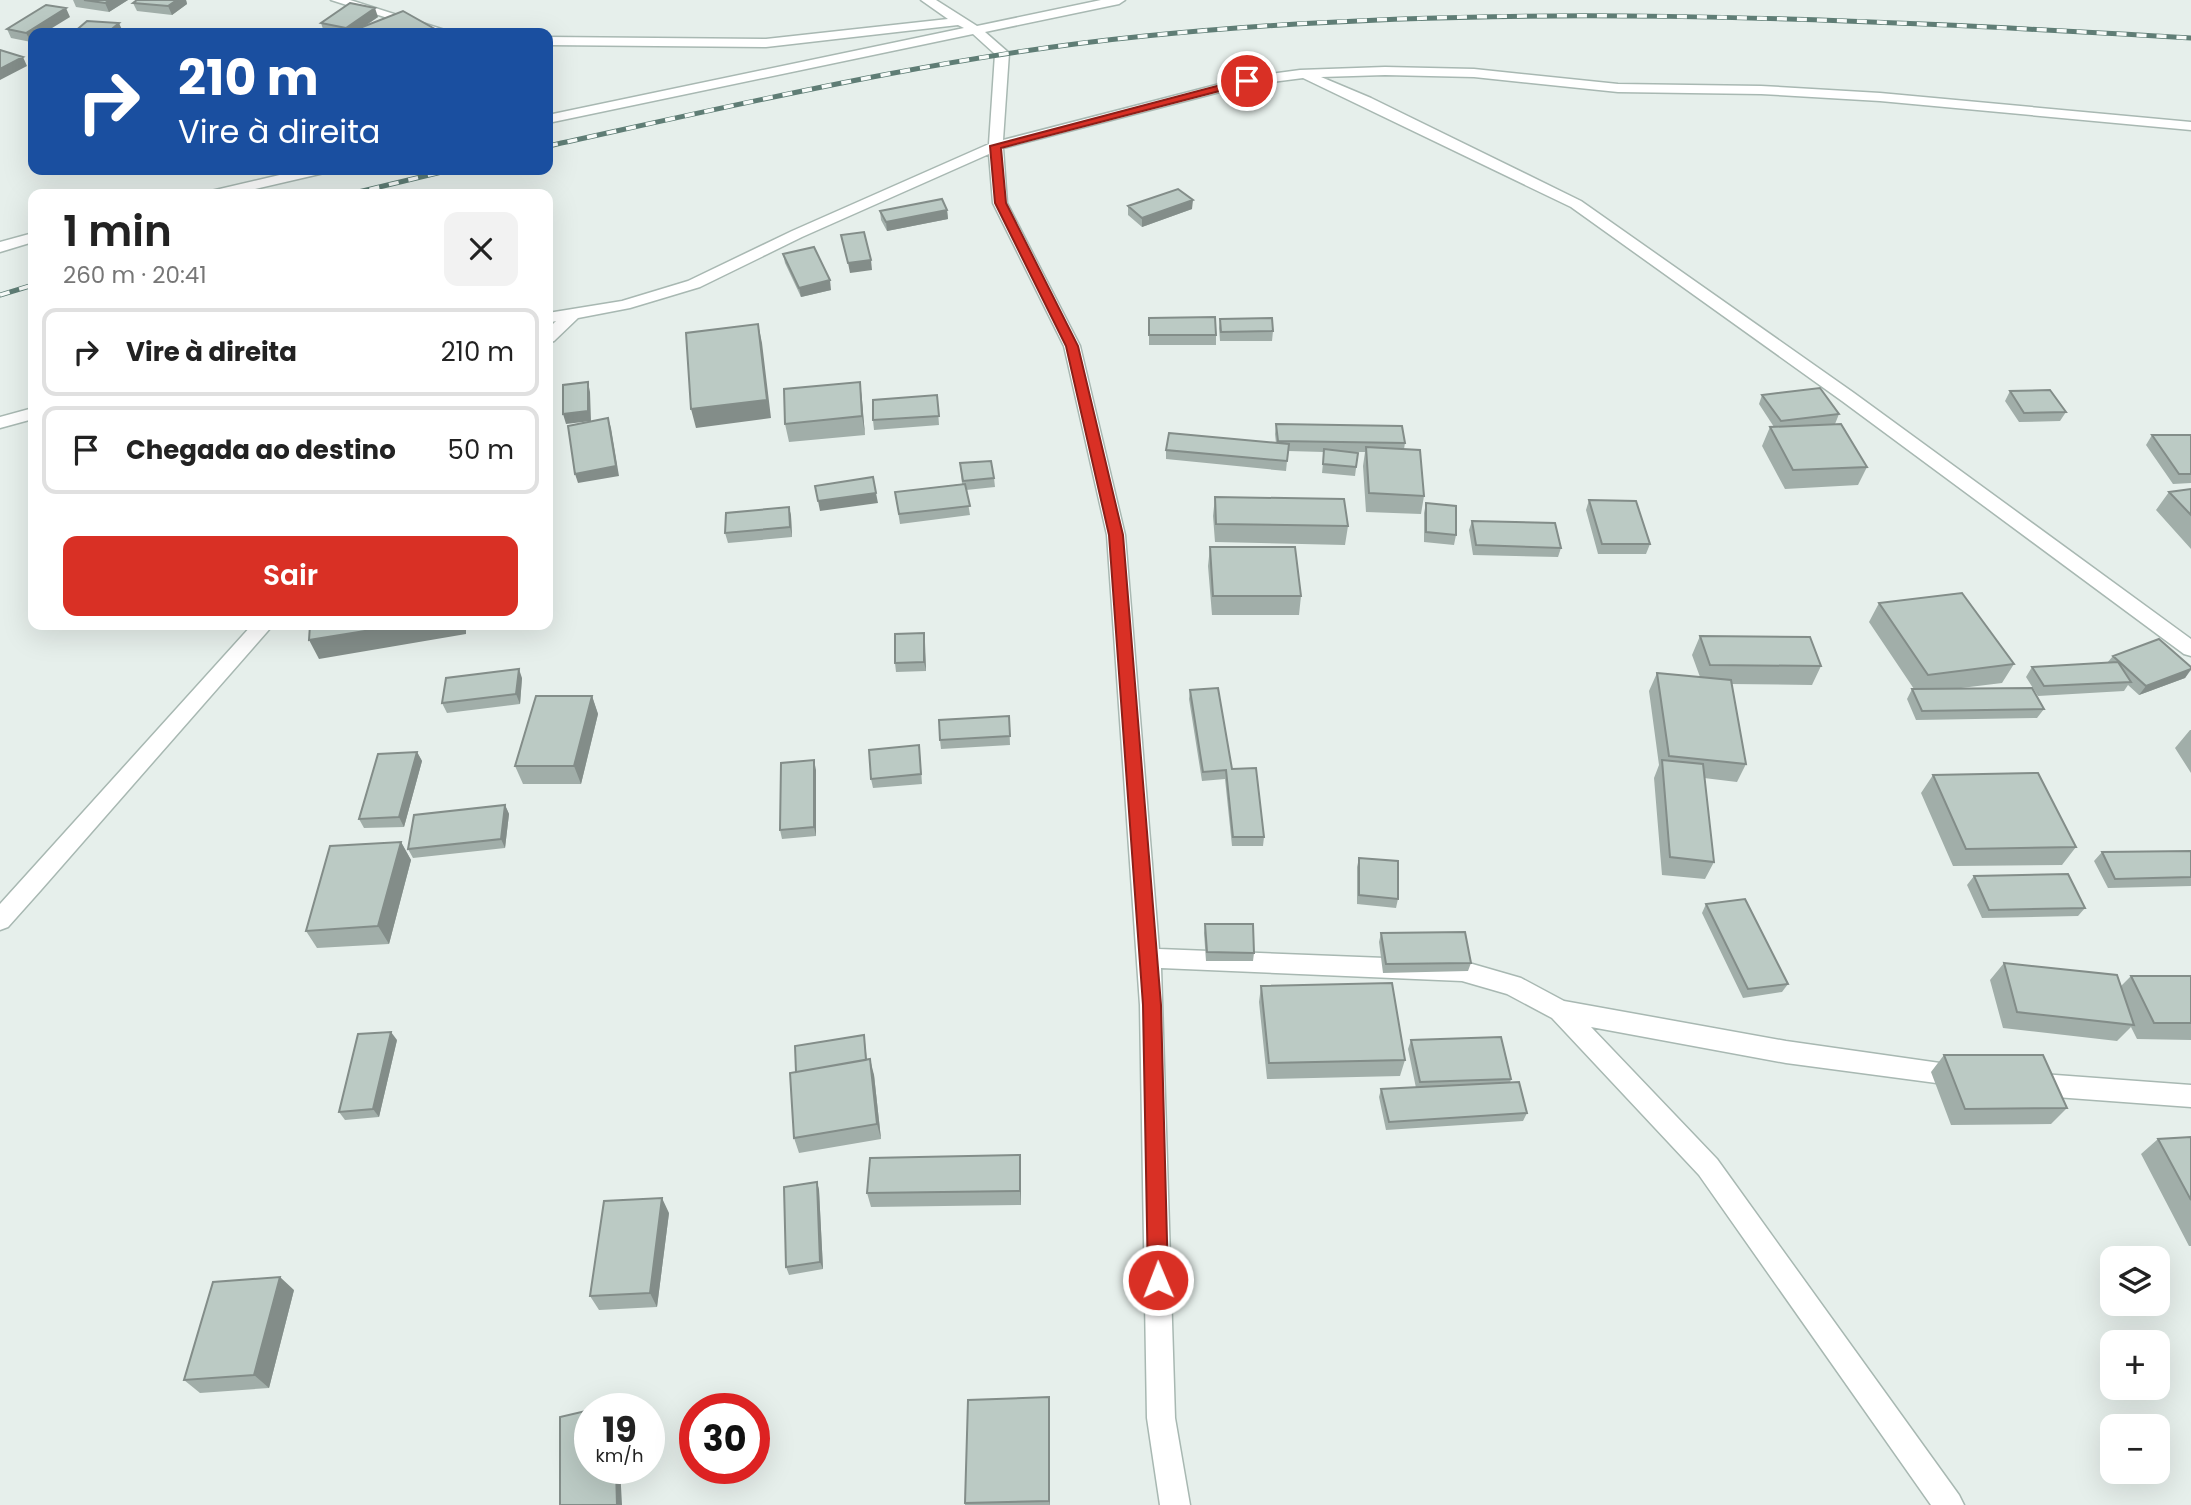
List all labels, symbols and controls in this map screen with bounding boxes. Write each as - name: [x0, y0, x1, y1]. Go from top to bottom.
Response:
- text: 210 m: [178, 44, 319, 112]
- pin: [1217, 51, 1277, 111]
- icon: right: [63, 56, 154, 147]
- icon: arrive: [1228, 62, 1266, 100]
- text: Vire à direita: [178, 109, 380, 154]
- text: 1 min: [63, 202, 172, 261]
- button: close: [444, 212, 518, 286]
- text: 260 m · 20:41: [63, 259, 207, 291]
- icon: right: [67, 333, 105, 371]
- text: Vire à direita: [126, 334, 297, 370]
- text: 210 m: [441, 334, 514, 370]
- icon: arrive: [67, 431, 105, 469]
- text: Chegada ao destino: [126, 432, 396, 468]
- text: 50 m: [448, 432, 514, 468]
- button: Sair: [63, 536, 518, 616]
- position arrow: [1121, 1243, 1195, 1317]
- map controls: [2100, 1246, 2170, 1484]
- button: layers: [2100, 1246, 2170, 1316]
- button: +: [2100, 1330, 2170, 1400]
- speed limit sign: 30: [679, 1393, 770, 1484]
- text: 19: [602, 1405, 637, 1454]
- button: −: [2100, 1414, 2170, 1484]
- text: km/h: [596, 1443, 643, 1468]

